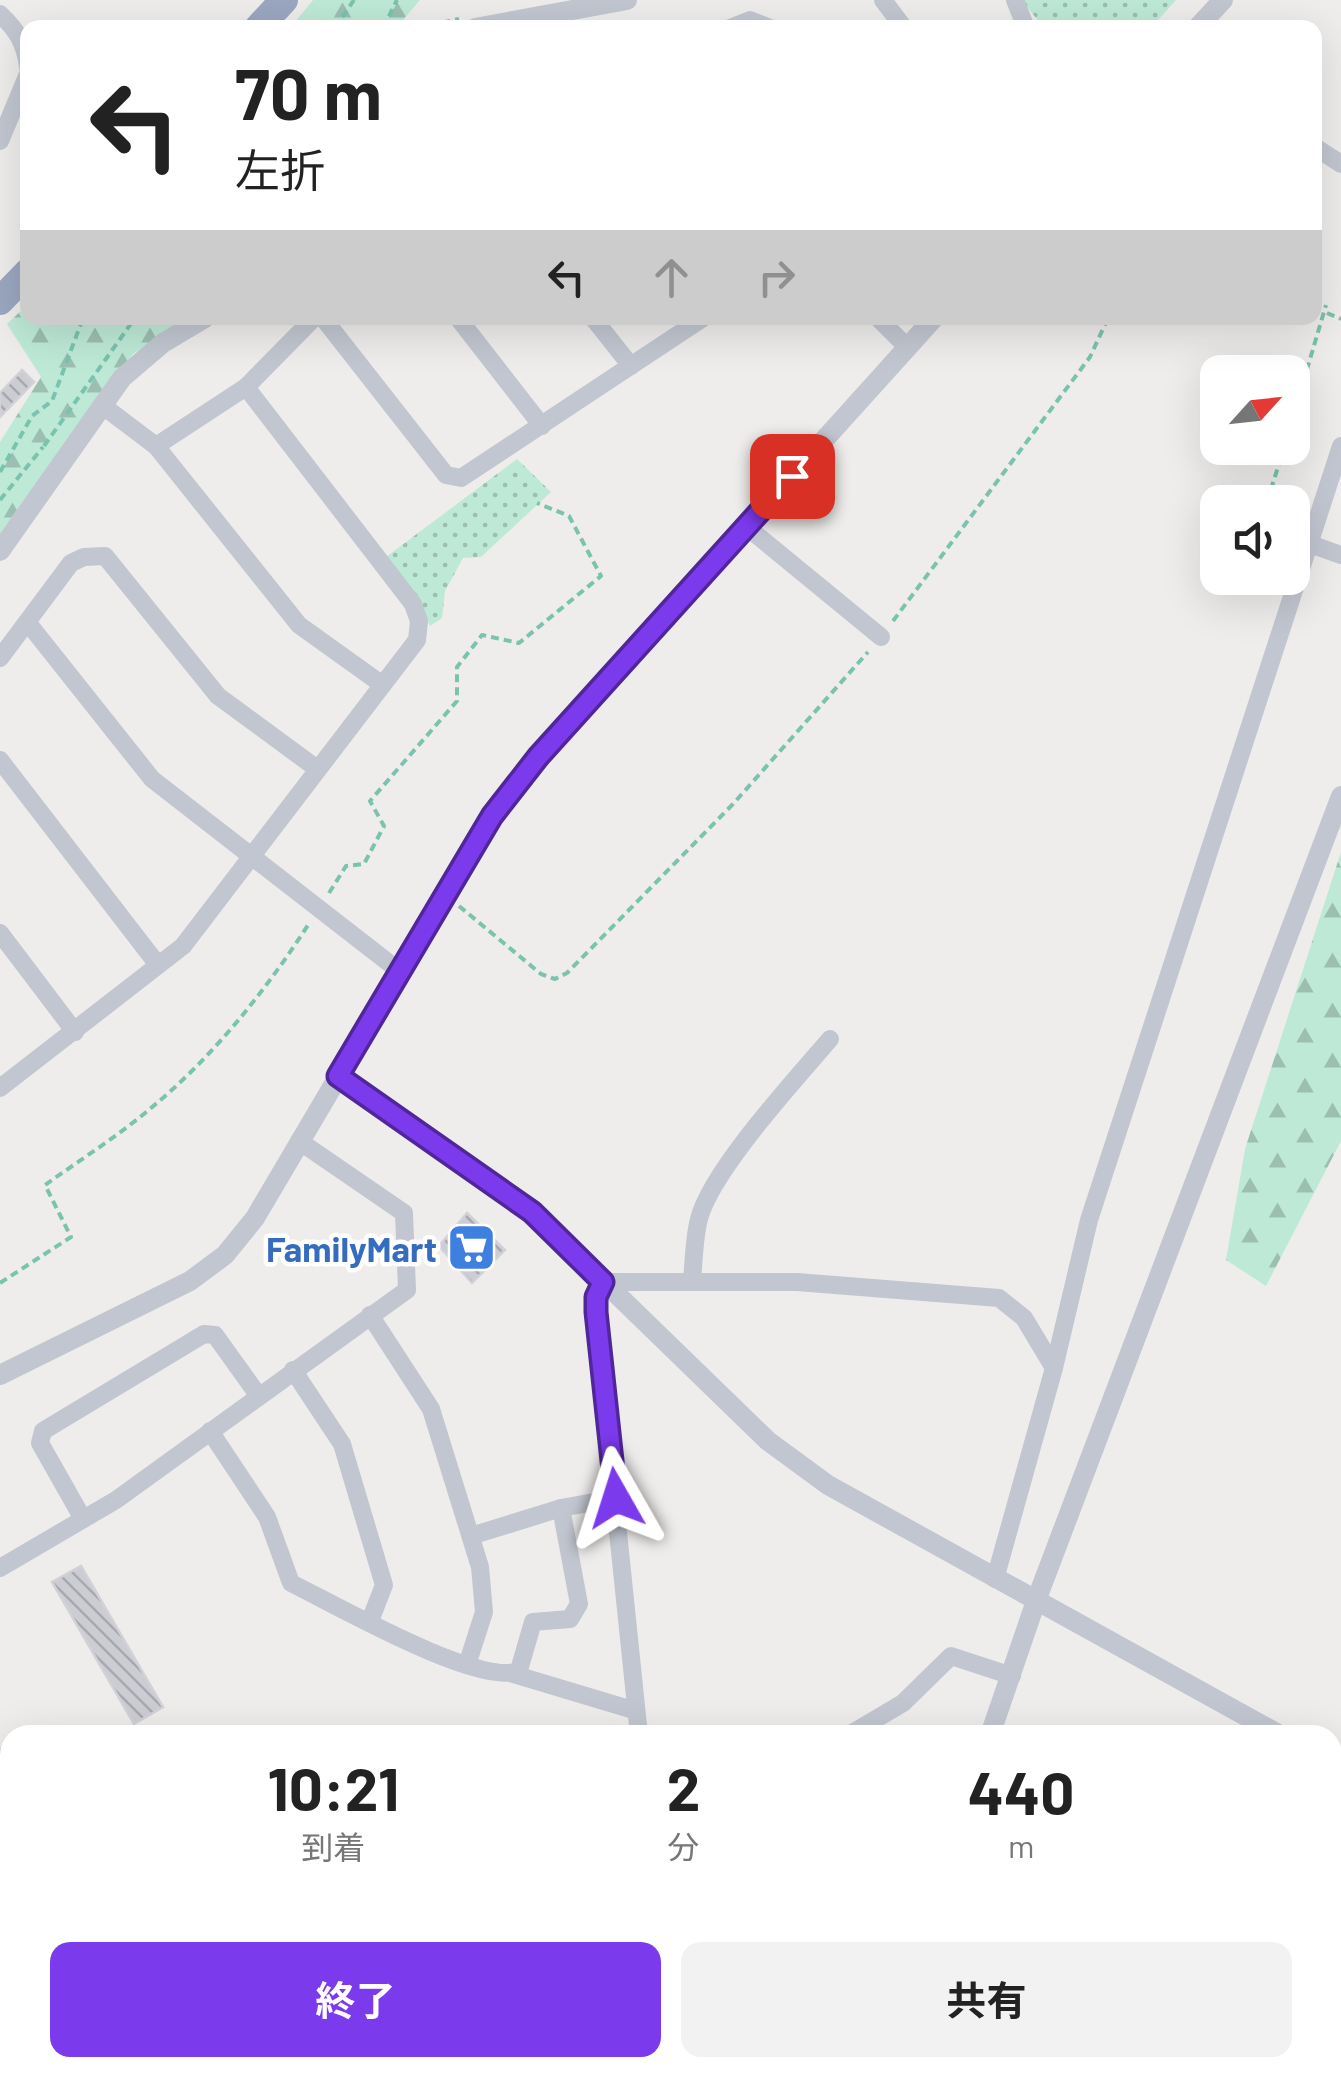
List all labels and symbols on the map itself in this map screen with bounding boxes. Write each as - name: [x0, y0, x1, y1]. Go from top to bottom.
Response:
- north arrow: [1200, 355, 1310, 465]
- pin: [750, 434, 835, 519]
- supermarket icon: FamilyMart: [446, 1222, 498, 1274]
- place label: FamilyMart: [266, 1227, 437, 1269]
- position arrow: [564, 1446, 668, 1550]

